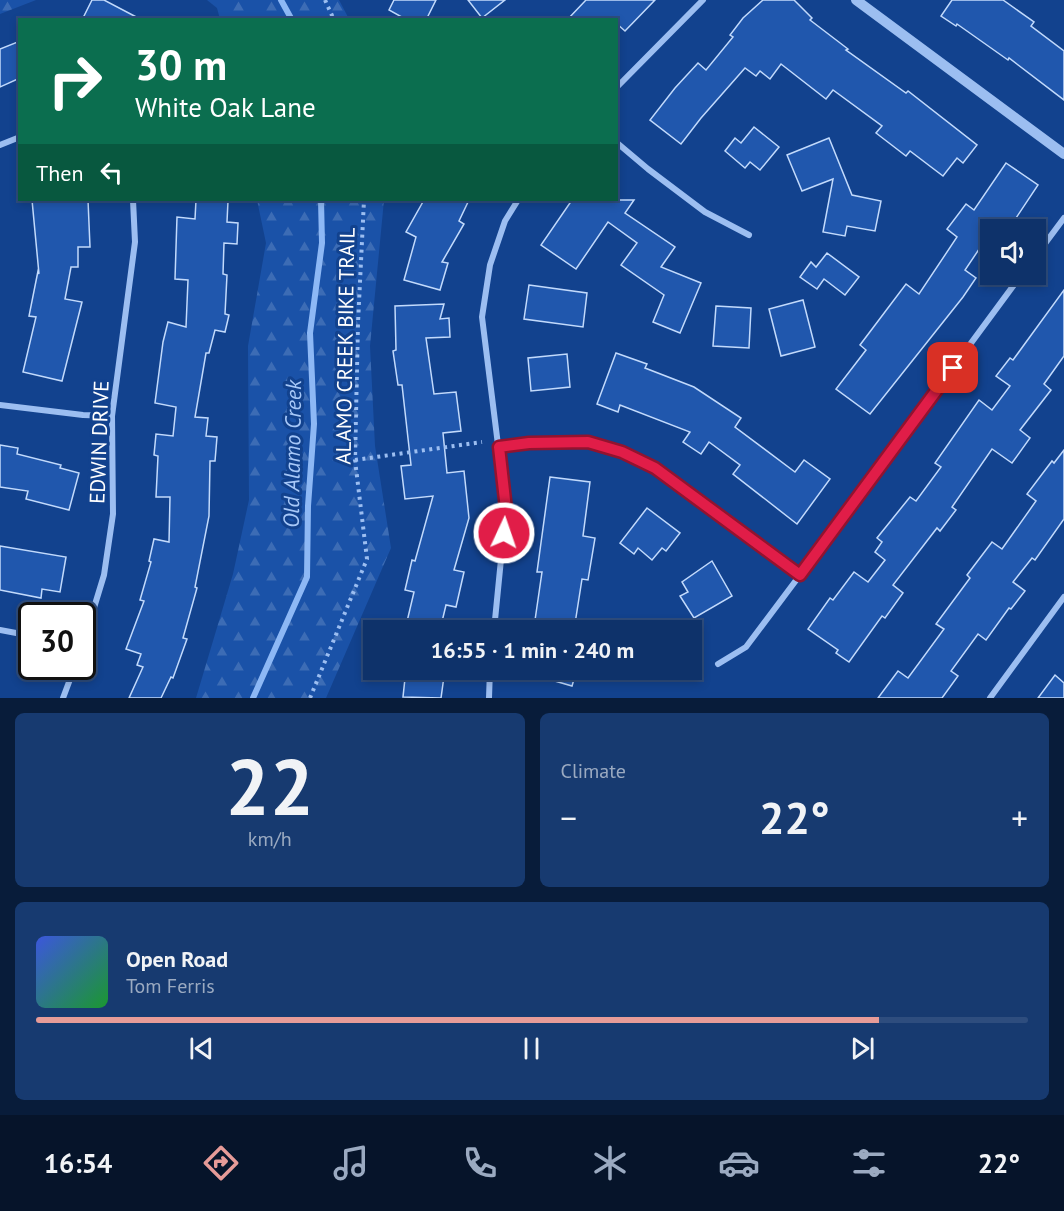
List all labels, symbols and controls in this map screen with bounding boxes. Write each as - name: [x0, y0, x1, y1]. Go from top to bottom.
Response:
- text: 30 m: [135, 37, 227, 92]
- icon: right: [36, 42, 114, 120]
- text: White Oak Lane: [135, 90, 316, 124]
- icon: left: [95, 156, 128, 189]
- text: Then: [36, 159, 83, 187]
- map controls: [980, 219, 1046, 285]
- button: sound: [980, 219, 1046, 285]
- street label: ALAMO CREEK BIKE TRAIL: [329, 227, 361, 465]
- pin: [927, 342, 978, 393]
- icon: arrive: [936, 351, 969, 384]
- water label: Old Alamo Creek: [277, 379, 307, 528]
- street label: EDWIN DRIVE: [83, 380, 115, 504]
- position arrow: [472, 501, 536, 565]
- speed limit sign: 30: [18, 602, 96, 680]
- text: 16:55 · 1 min · 240 m: [431, 636, 634, 664]
- text: 22: [226, 736, 314, 837]
- text: Climate: [561, 758, 626, 784]
- text: 22°: [759, 788, 830, 846]
- text: −: [561, 796, 577, 839]
- text: +: [1011, 796, 1028, 839]
- text: km/h: [248, 826, 292, 852]
- text: Open Road: [126, 945, 228, 973]
- text: Tom Ferris: [126, 973, 215, 999]
- icon: previous: [185, 1032, 218, 1065]
- icon: pause: [515, 1032, 548, 1065]
- icon: next: [846, 1032, 879, 1065]
- icon: directions: [200, 1142, 242, 1184]
- icon: music: [330, 1142, 372, 1184]
- icon: phone: [459, 1142, 501, 1184]
- icon: climate: [589, 1142, 631, 1184]
- icon: car: [718, 1142, 760, 1184]
- icon: filters: [848, 1142, 890, 1184]
- text: 16:54: [44, 1146, 112, 1180]
- text: 22°: [978, 1146, 1020, 1180]

